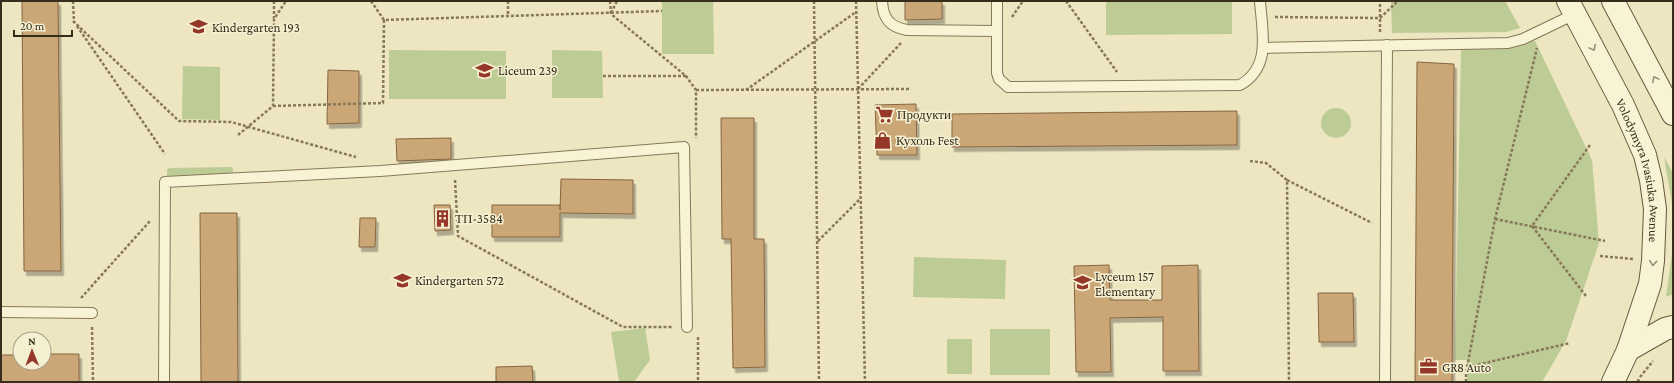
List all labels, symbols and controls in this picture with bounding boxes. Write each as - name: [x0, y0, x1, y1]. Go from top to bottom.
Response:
- scale bar: [14, 12, 72, 38]
- school or university icon: Kindergarten 193: [189, 17, 209, 37]
- text: 20 m: [20, 19, 45, 33]
- place label: Kindergarten 193: [212, 20, 300, 35]
- one-way arrow: [1588, 44, 1596, 51]
- school or university icon: Liceum 239: [475, 60, 495, 80]
- place label: Liceum 239: [498, 63, 558, 78]
- one-way arrow: [1652, 76, 1659, 83]
- street label: Volodymyra Ivasiuka Avenue: [1613, 96, 1663, 243]
- supermarket icon: Продукти: [874, 104, 894, 124]
- place label: Продукти: [897, 107, 951, 122]
- shop icon: Кухоль Fest: [873, 130, 893, 150]
- place label: Кухоль Fest: [896, 133, 959, 148]
- building icon: ТП-3584: [432, 208, 452, 228]
- place label: ТП-3584: [455, 211, 503, 226]
- one-way arrow: [1649, 260, 1658, 266]
- place label: Lyceum 157 Elementary: [1095, 269, 1156, 299]
- school or university icon: Kindergarten 572: [392, 270, 412, 290]
- place label: Kindergarten 572: [415, 273, 504, 288]
- school or university icon: Lyceum 157 Elementary: [1072, 273, 1092, 293]
- north arrow: [12, 331, 52, 371]
- text: N: [28, 335, 36, 347]
- office icon: GR8 Auto: [1419, 357, 1439, 377]
- place label: GR8 Auto: [1442, 360, 1491, 375]

